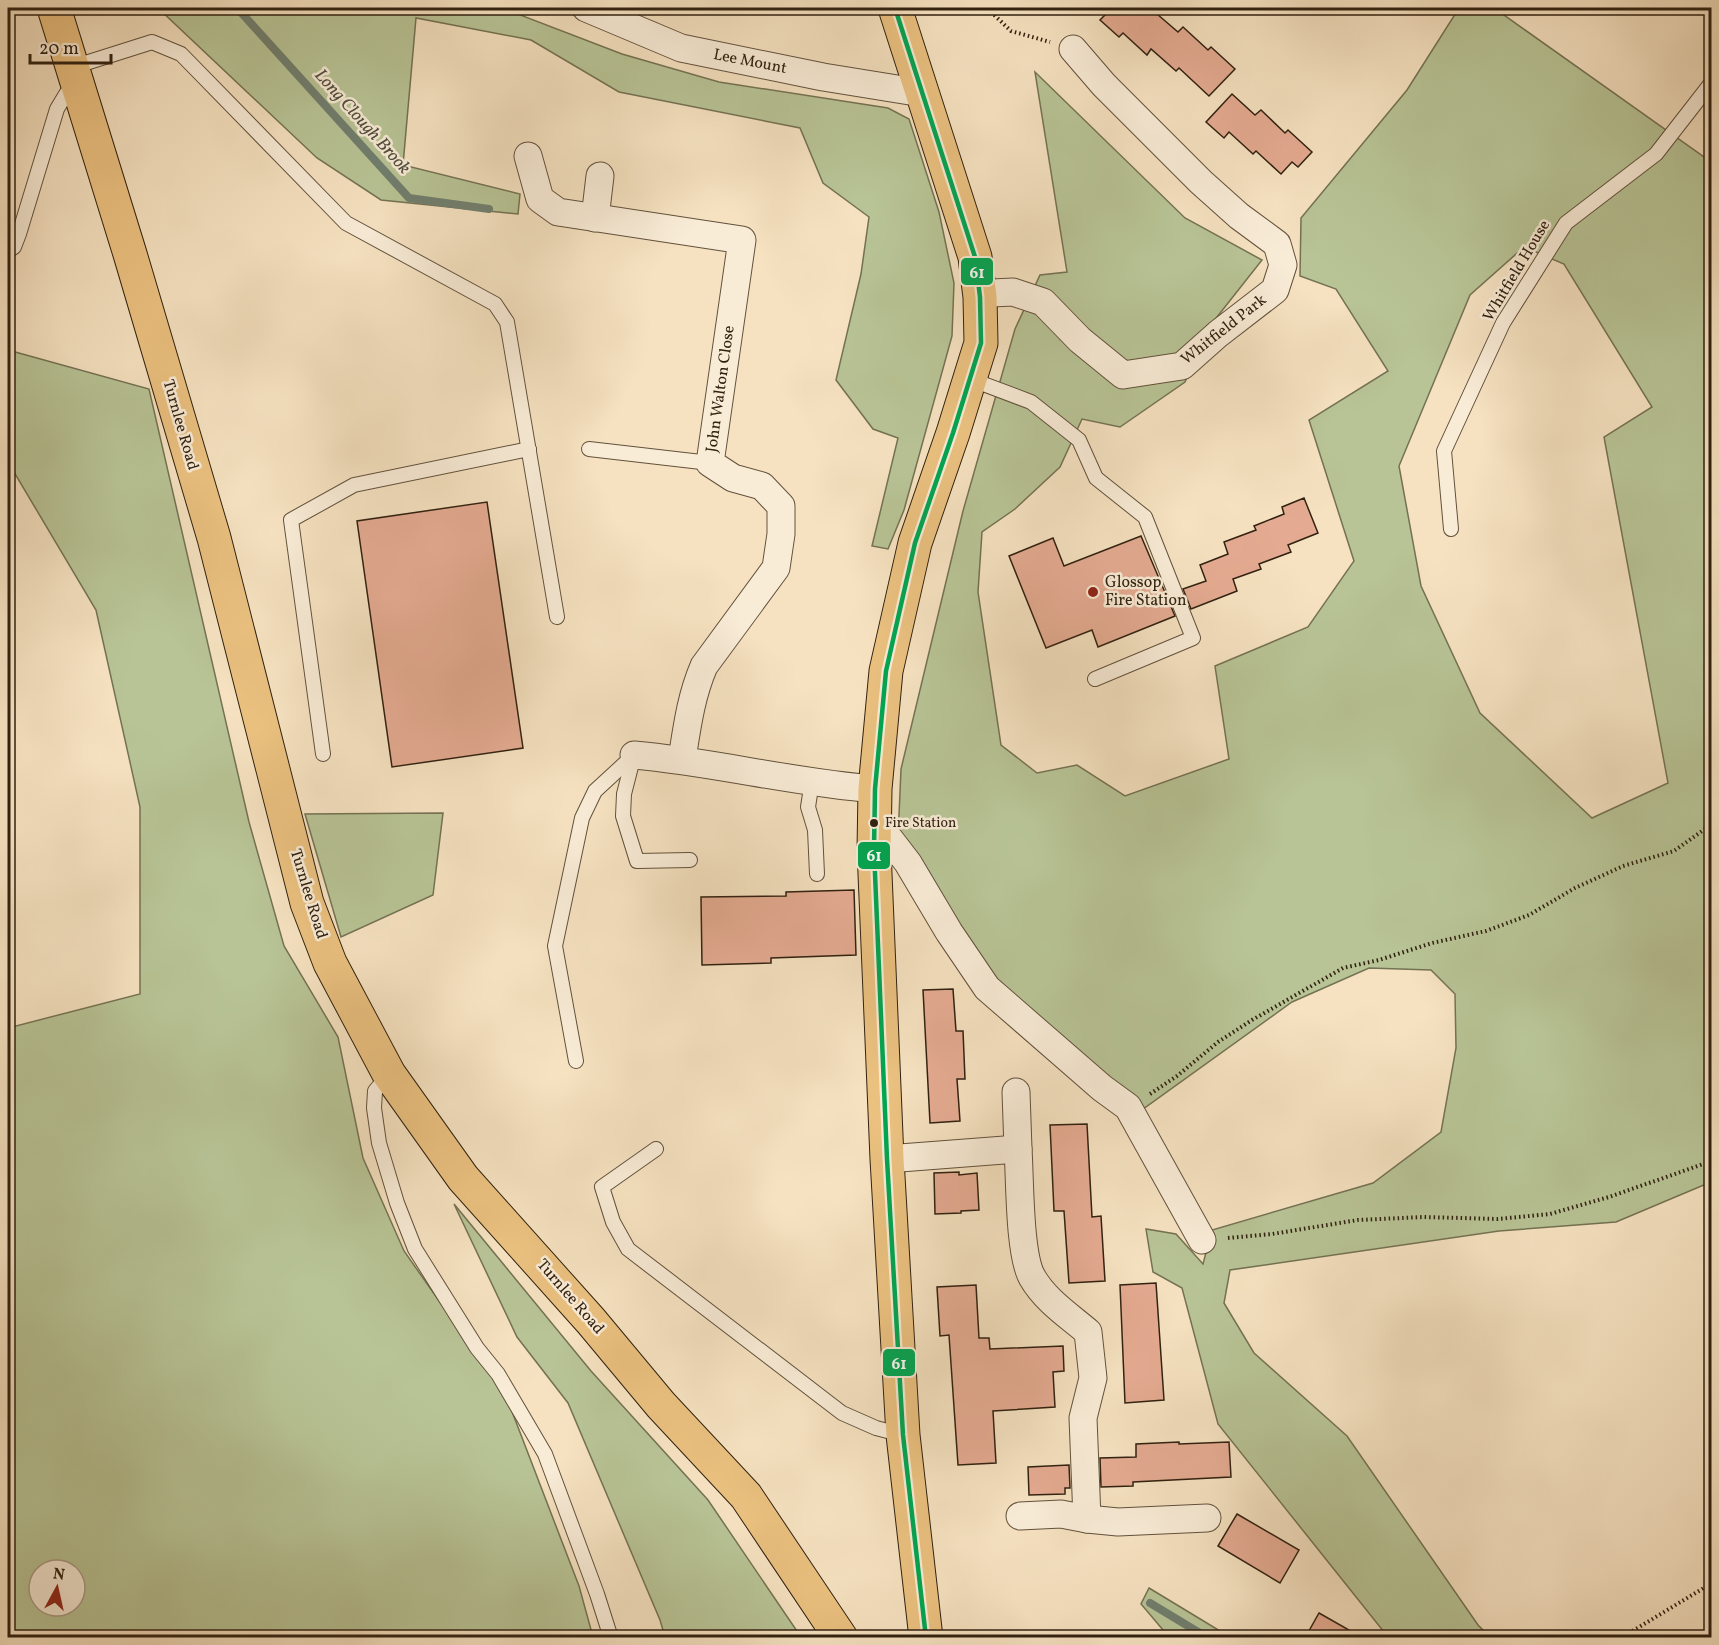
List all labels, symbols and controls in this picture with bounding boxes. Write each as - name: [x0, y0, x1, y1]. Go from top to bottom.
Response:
- scale bar: [30, 27, 111, 65]
- text: 20 m: [39, 37, 79, 62]
- street label: Lee Mount: [711, 44, 789, 80]
- water label: Long Clough Brook: [308, 64, 416, 180]
- street label: Whitfield House: [1478, 216, 1556, 326]
- line badge: 61: [960, 257, 994, 286]
- text: 61: [969, 263, 985, 285]
- street label: Whitfield Park: [1177, 289, 1272, 370]
- street label: John Walton Close: [701, 324, 741, 454]
- street label: Turnlee Road: [157, 377, 203, 473]
- place label: Glossop Fire Station: [1105, 572, 1186, 612]
- marker: Glossop Fire Station: [1086, 585, 1100, 599]
- place label: Fire Station: [885, 814, 956, 833]
- marker: Fire Station: [868, 817, 880, 829]
- line badge: 61: [857, 841, 891, 870]
- street label: Turnlee Road: [284, 846, 332, 942]
- text: 61: [866, 846, 882, 868]
- street label: Turnlee Road: [531, 1255, 609, 1339]
- line badge: 61: [882, 1348, 916, 1377]
- text: 61: [891, 1354, 907, 1376]
- north arrow: [27, 1558, 87, 1618]
- text: N: [52, 1563, 66, 1587]

